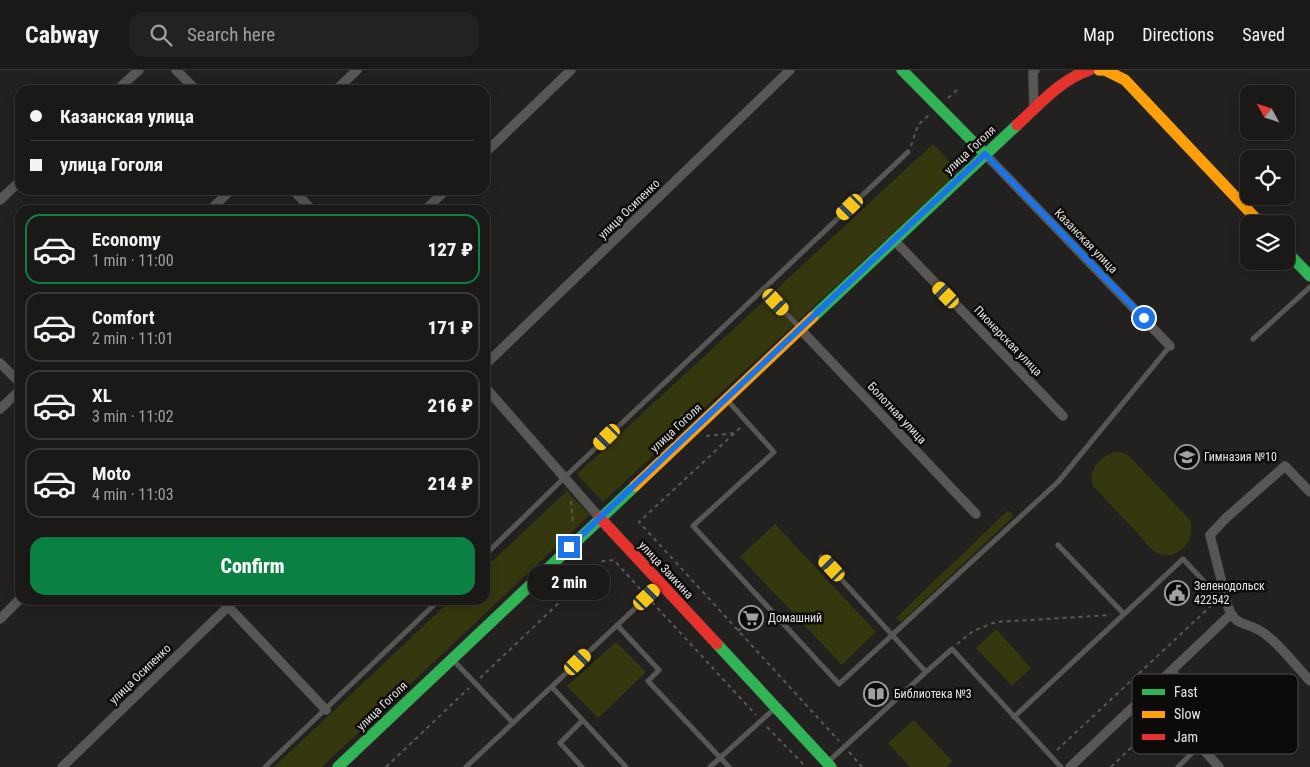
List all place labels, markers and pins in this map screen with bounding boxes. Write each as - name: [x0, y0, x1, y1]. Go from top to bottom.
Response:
- school or university icon: Гимназия №10: [1174, 444, 1200, 470]
- place label: Гимназия №10: [1204, 450, 1277, 464]
- place label: Зеленодольск 422542: [1194, 579, 1265, 607]
- public building icon: Зеленодольск 422542: [1164, 580, 1190, 606]
- supermarket icon: Домашний: [738, 605, 764, 631]
- place label: Домашний: [768, 611, 822, 625]
- library icon: Библиотека №3: [863, 681, 889, 707]
- place label: Библиотека №3: [894, 687, 972, 701]

